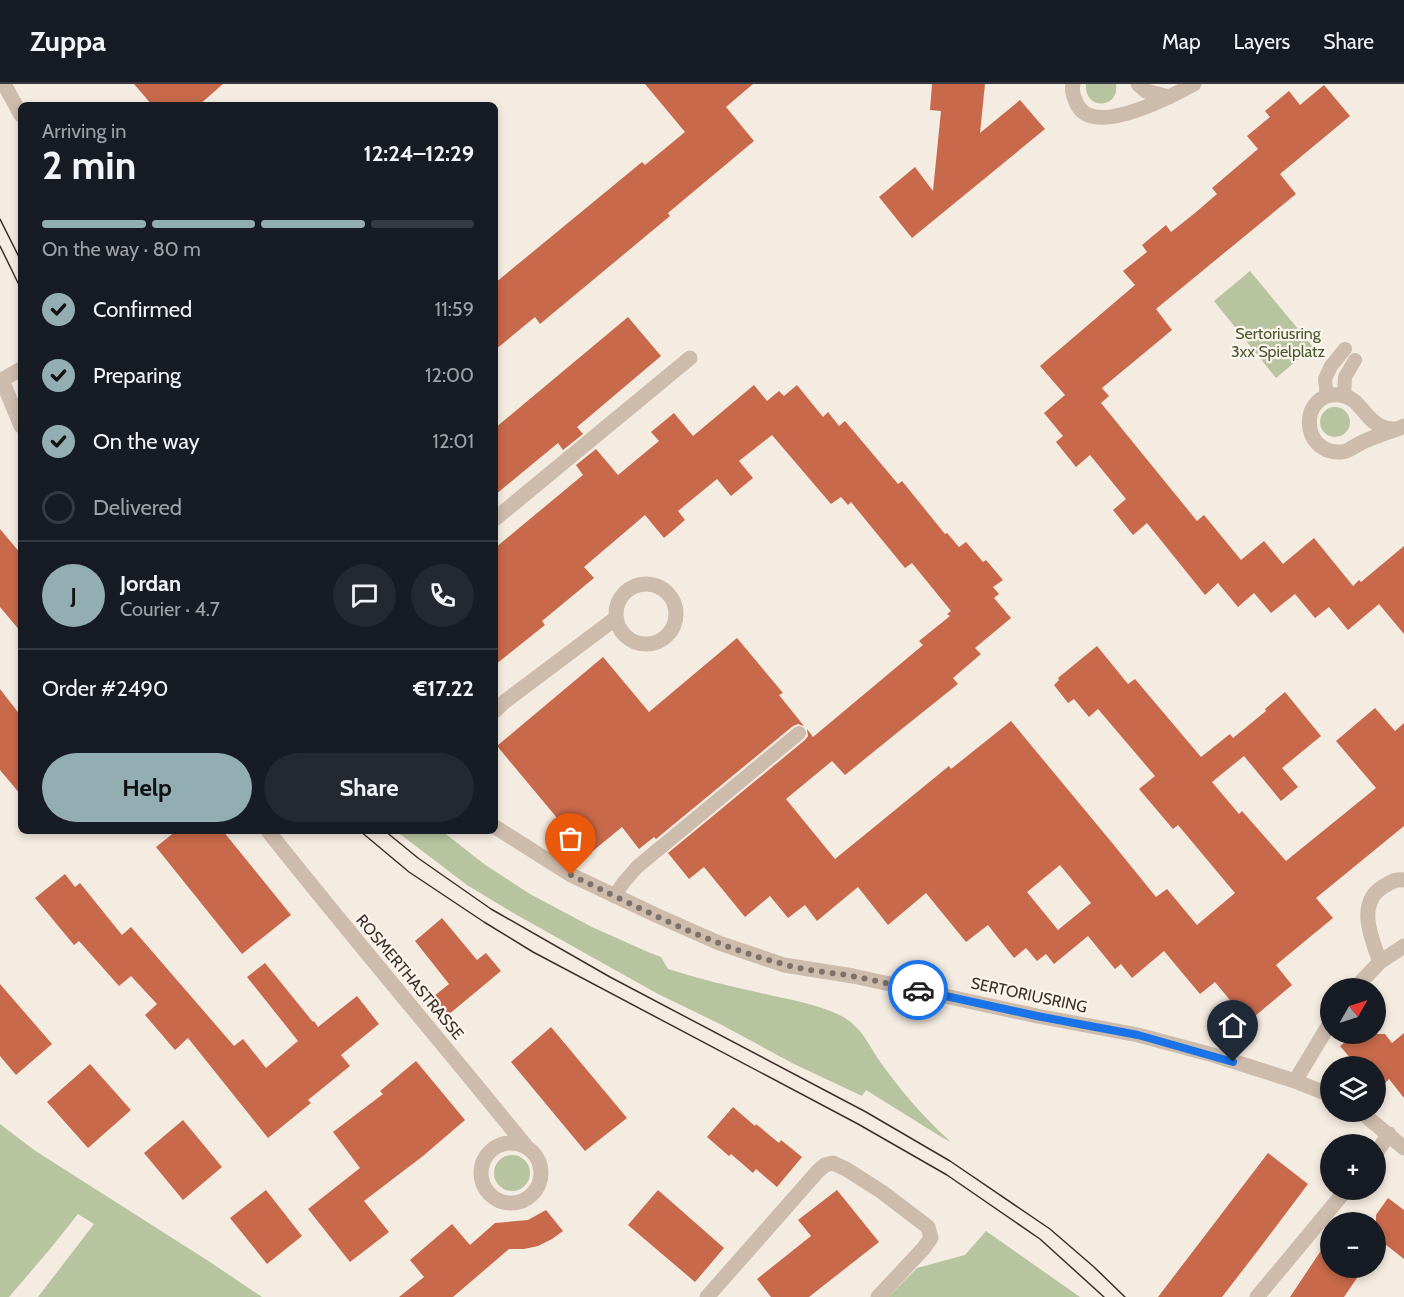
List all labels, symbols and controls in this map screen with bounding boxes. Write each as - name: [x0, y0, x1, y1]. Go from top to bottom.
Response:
- text: Zuppa: [30, 24, 106, 58]
- text: Map: [1162, 29, 1201, 54]
- text: Layers: [1234, 29, 1290, 54]
- text: Share: [1323, 29, 1374, 54]
- text: Arriving in: [42, 119, 126, 143]
- text: 12:24–12:29: [364, 140, 474, 167]
- text: 2 min: [42, 141, 136, 189]
- text: On the way · 80 m: [42, 237, 201, 261]
- icon: check: [42, 293, 75, 326]
- text: Confirmed: [93, 296, 192, 323]
- text: 11:59: [435, 297, 474, 321]
- park label: Sertoriusring 3xx Spielplatz: [1231, 324, 1325, 361]
- icon: check: [42, 359, 75, 392]
- text: Preparing: [93, 362, 181, 389]
- text: 12:00: [425, 363, 474, 387]
- icon: check: [42, 425, 75, 458]
- text: On the way: [93, 428, 200, 455]
- text: 12:01: [432, 429, 474, 453]
- text: Delivered: [93, 494, 182, 521]
- button: chat: [333, 564, 396, 627]
- button: phone: [411, 564, 474, 627]
- text: Jordan: [120, 570, 181, 597]
- text: J: [70, 582, 77, 609]
- text: Courier · 4.7: [120, 597, 220, 621]
- text: Order #2490: [42, 675, 168, 702]
- text: €17.22: [413, 675, 474, 702]
- button: Help: [42, 753, 252, 822]
- button: Share: [264, 753, 474, 822]
- pin: [545, 813, 596, 875]
- icon: bag: [554, 822, 587, 855]
- street label: ROSMERTHASTRASSE: [352, 911, 468, 1043]
- courier: [888, 960, 948, 1020]
- street label: SERTORIUSRING: [969, 973, 1089, 1017]
- icon: car: [902, 974, 935, 1007]
- north arrow: [1320, 978, 1386, 1044]
- map controls: [1320, 978, 1386, 1278]
- pin: [1207, 1000, 1258, 1062]
- icon: home: [1216, 1009, 1249, 1042]
- button: layers: [1320, 1056, 1386, 1122]
- button: +: [1320, 1134, 1386, 1200]
- button: −: [1320, 1212, 1386, 1278]

